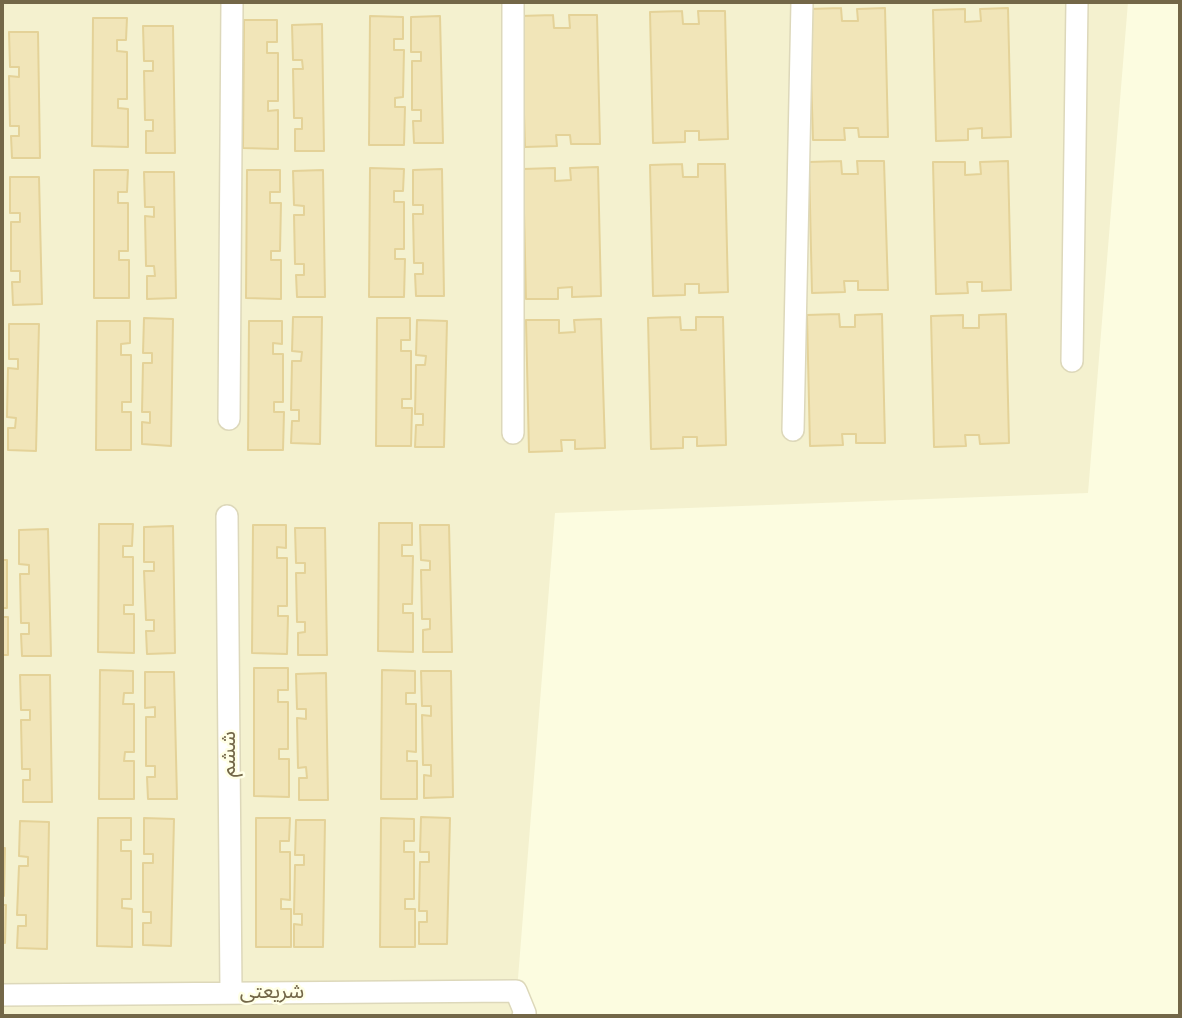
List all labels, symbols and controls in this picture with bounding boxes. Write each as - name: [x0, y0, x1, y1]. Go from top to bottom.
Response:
- street label: ششم: [216, 731, 242, 777]
- street label: شریعتی: [240, 979, 304, 1005]

